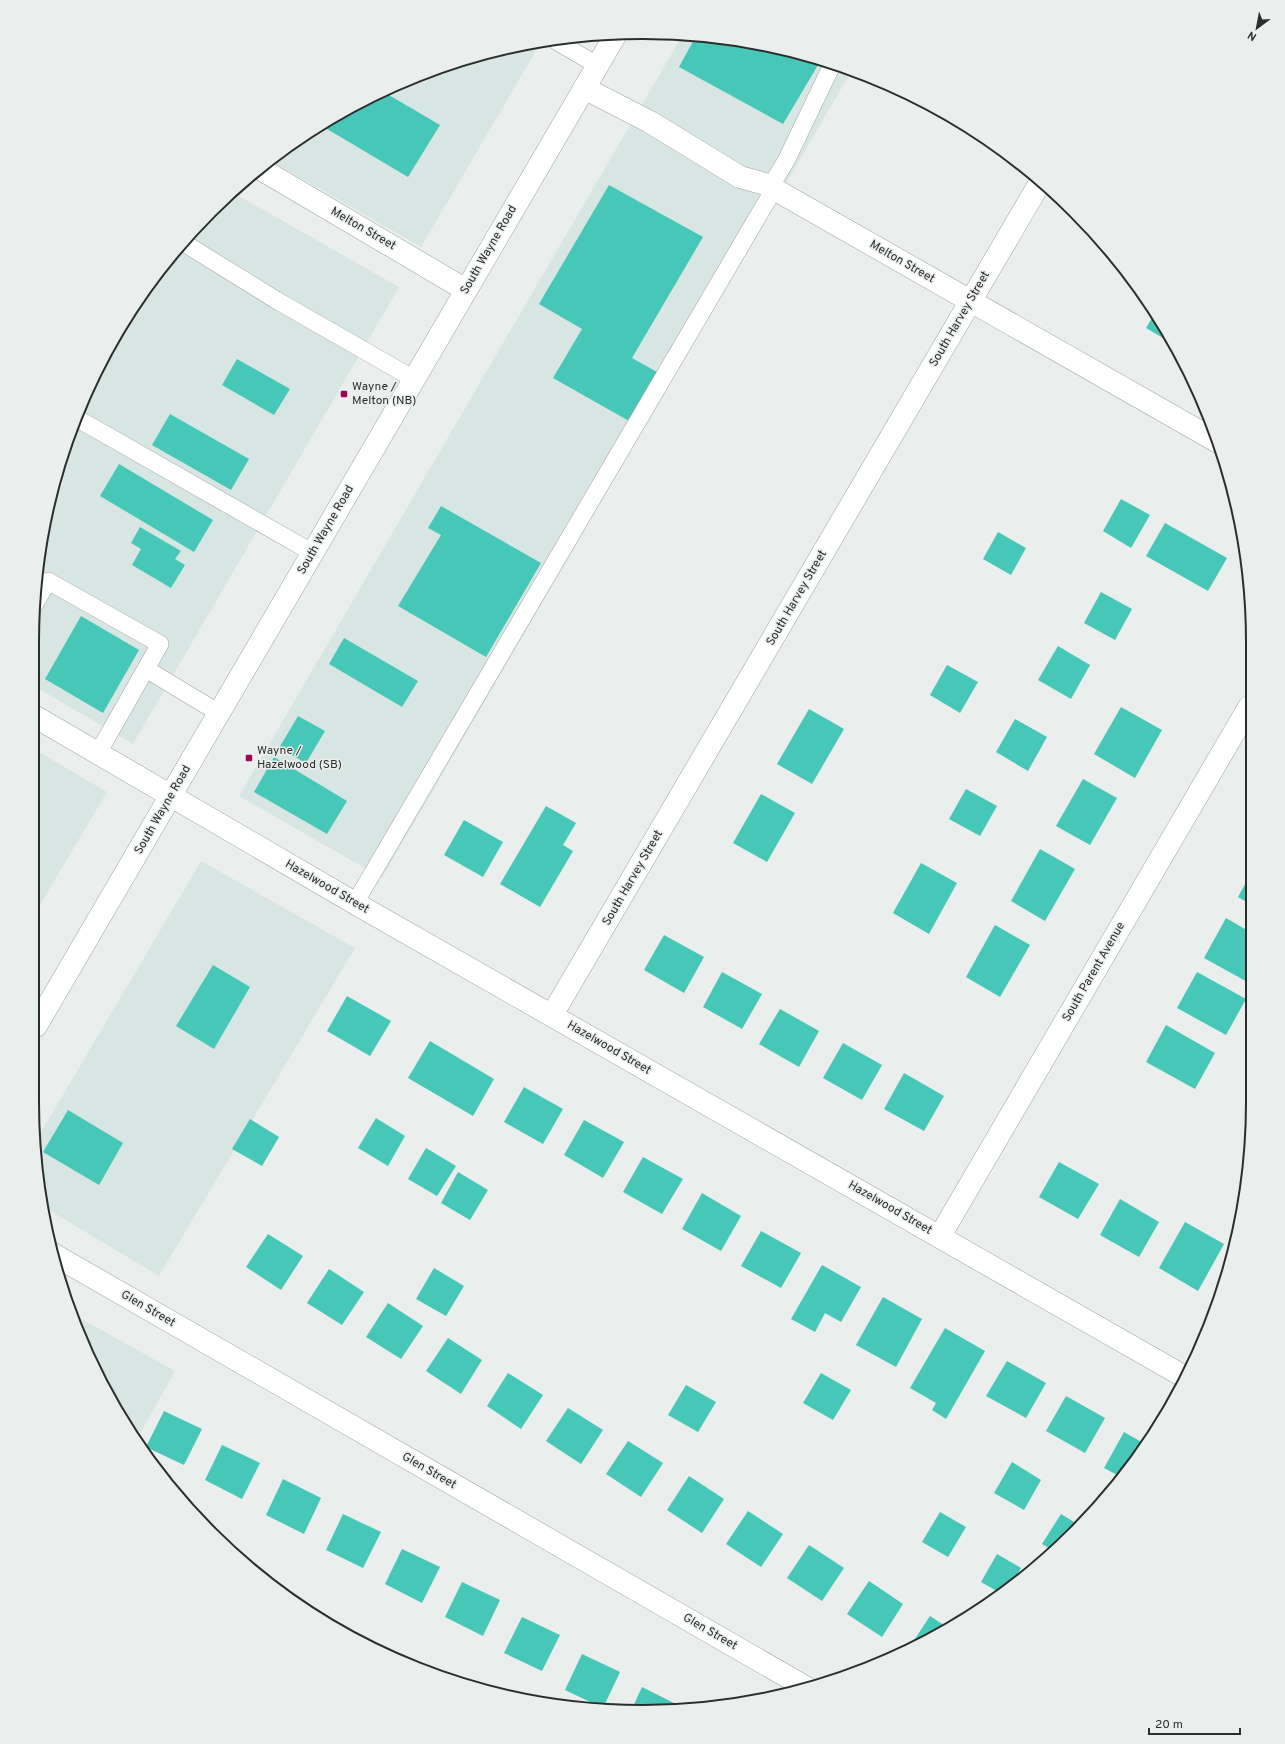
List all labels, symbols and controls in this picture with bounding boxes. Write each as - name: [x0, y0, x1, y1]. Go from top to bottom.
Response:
- north arrow: [1237, 8, 1277, 48]
- text: N: [1245, 28, 1259, 44]
- street label: South Wayne Road: [457, 202, 521, 298]
- street label: Melton Street: [327, 204, 399, 254]
- street label: Melton Street: [866, 237, 938, 287]
- street label: South Harvey Street: [926, 268, 994, 370]
- place label: Wayne / Melton (NB): [352, 379, 416, 409]
- marker: Wayne / Melton (NB): [339, 389, 349, 399]
- street label: South Wayne Road: [294, 482, 358, 578]
- street label: South Harvey Street: [763, 547, 831, 649]
- place label: Wayne / Hazelwood (SB): [257, 743, 342, 773]
- marker: Wayne / Hazelwood (SB): [244, 753, 254, 763]
- street label: South Wayne Road: [131, 762, 195, 858]
- street label: South Harvey Street: [599, 827, 667, 929]
- street label: Hazelwood Street: [282, 856, 372, 918]
- street label: South Parent Avenue: [1059, 919, 1129, 1025]
- street label: Hazelwood Street: [564, 1017, 654, 1079]
- street label: Hazelwood Street: [845, 1177, 935, 1239]
- street label: Glen Street: [118, 1287, 178, 1331]
- street label: Glen Street: [399, 1449, 459, 1493]
- street label: Glen Street: [680, 1610, 740, 1654]
- scale bar: [1149, 1710, 1240, 1736]
- text: 20 m: [1155, 1717, 1183, 1733]

